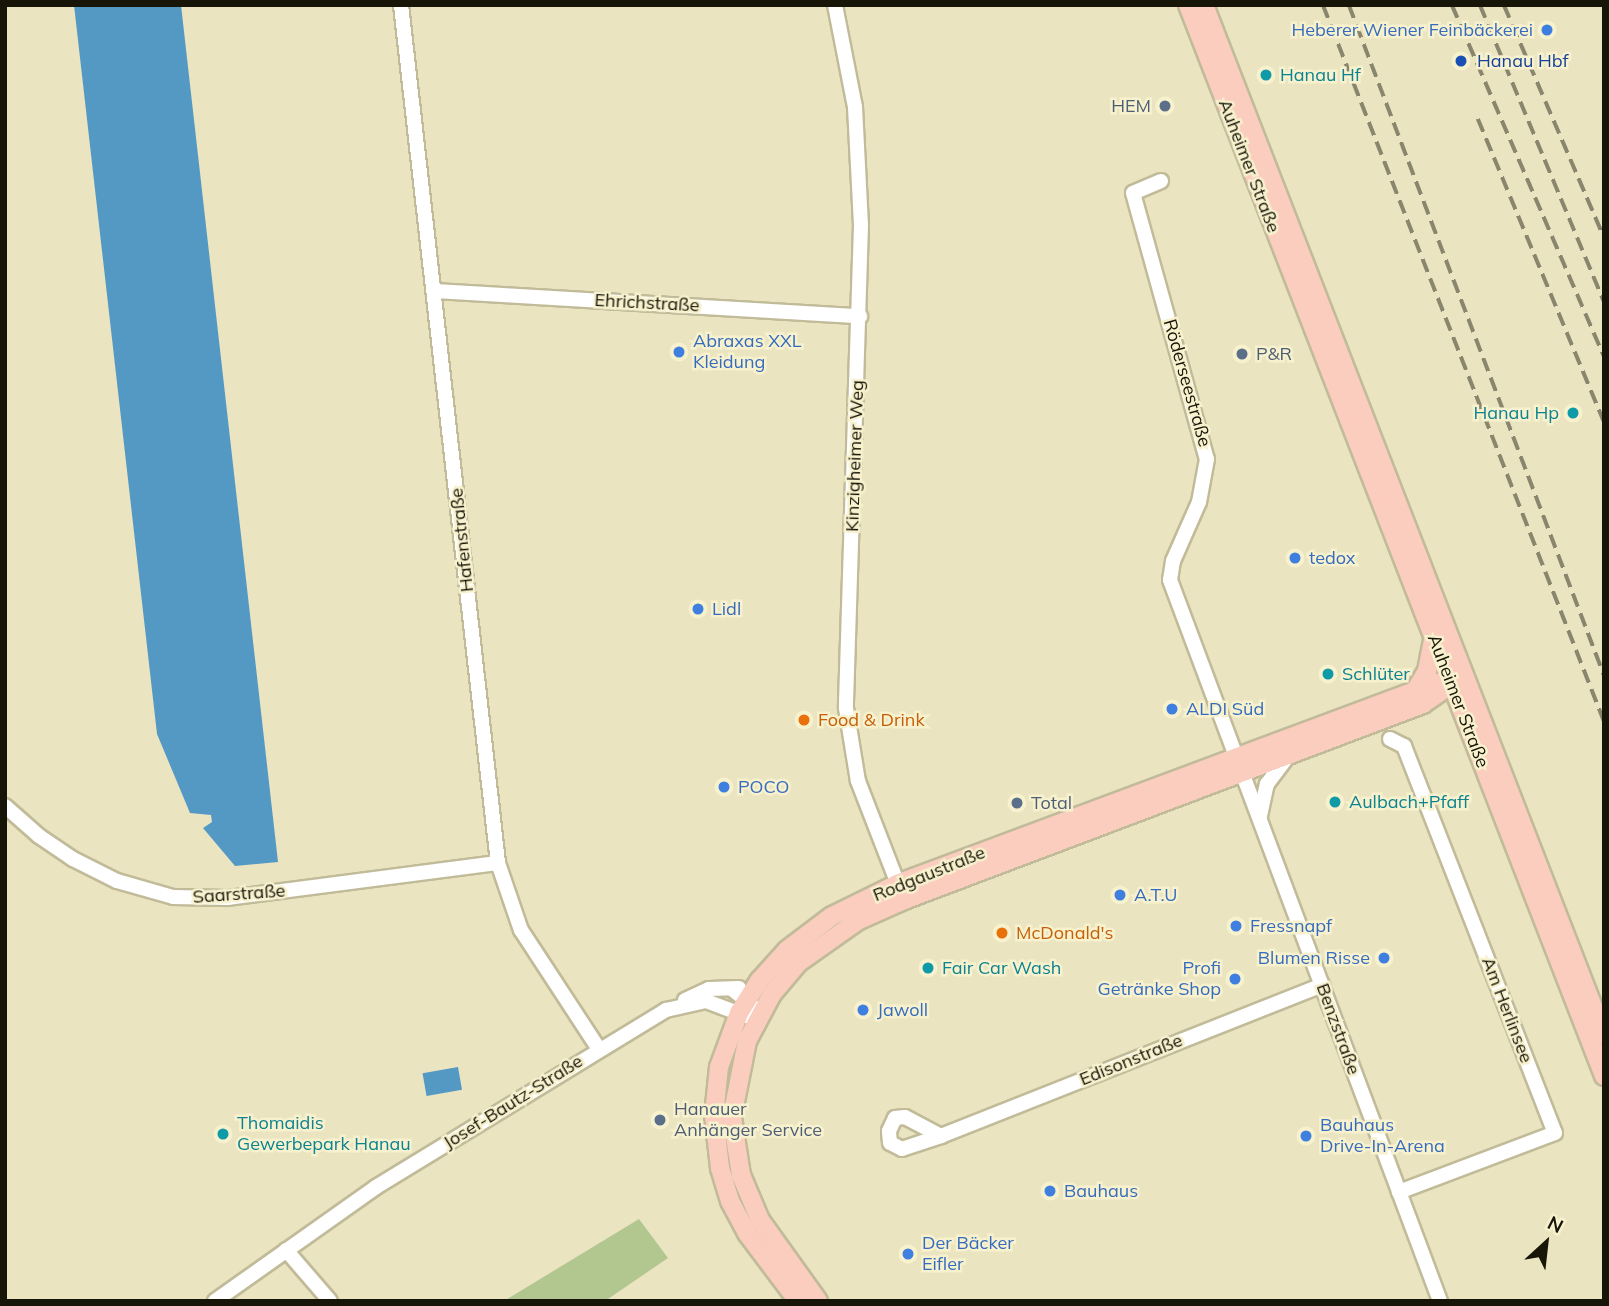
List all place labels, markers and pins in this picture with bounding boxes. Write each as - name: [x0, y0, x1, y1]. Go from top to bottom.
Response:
- place label: Heberer Wiener Feinbäckerei: [1291, 19, 1533, 41]
- marker: Heberer Wiener Feinbäckerei: [1539, 22, 1555, 38]
- place label: Hanau Hbf: [1477, 50, 1569, 72]
- marker: Hanau Hbf: [1451, 51, 1471, 71]
- place label: Hanau Hf: [1280, 64, 1361, 86]
- marker: Hanau Hf: [1258, 67, 1274, 83]
- place label: HEM: [1111, 95, 1151, 117]
- marker: HEM: [1157, 98, 1173, 114]
- place label: Abraxas XXL Kleidung: [693, 331, 802, 374]
- place label: P&R: [1256, 343, 1292, 365]
- marker: Abraxas XXL Kleidung: [671, 344, 687, 360]
- marker: P&R: [1234, 346, 1250, 362]
- place label: Hanau Hp: [1473, 402, 1559, 424]
- marker: Hanau Hp: [1565, 405, 1581, 421]
- place label: tedox: [1309, 547, 1356, 569]
- marker: tedox: [1287, 550, 1303, 566]
- place label: Lidl: [712, 598, 741, 620]
- marker: Lidl: [690, 601, 706, 617]
- place label: Schlüter: [1342, 663, 1410, 685]
- marker: Schlüter: [1320, 666, 1336, 682]
- place label: ALDI Süd: [1186, 698, 1264, 720]
- marker: ALDI Süd: [1164, 701, 1180, 717]
- place label: Food & Drink: [818, 709, 925, 731]
- marker: Food & Drink: [796, 712, 812, 728]
- place label: POCO: [738, 776, 789, 798]
- marker: POCO: [716, 779, 732, 795]
- place label: Aulbach+Pfaff: [1349, 791, 1469, 813]
- place label: Total: [1031, 792, 1072, 814]
- marker: Aulbach+Pfaff: [1327, 794, 1343, 810]
- marker: Total: [1009, 795, 1025, 811]
- place label: A.T.U: [1134, 884, 1177, 906]
- marker: A.T.U: [1112, 887, 1128, 903]
- place label: Fressnapf: [1250, 915, 1332, 937]
- marker: Fressnapf: [1228, 918, 1244, 934]
- place label: McDonald's: [1016, 922, 1113, 944]
- marker: McDonald's: [994, 925, 1010, 941]
- place label: Blumen Risse: [1258, 947, 1370, 969]
- marker: Blumen Risse: [1376, 950, 1392, 966]
- place label: Fair Car Wash: [942, 957, 1061, 979]
- place label: Profi Getränke Shop: [1098, 958, 1221, 1000]
- marker: Fair Car Wash: [920, 960, 936, 976]
- marker: Profi Getränke Shop: [1227, 971, 1243, 987]
- place label: Jawoll: [877, 999, 928, 1021]
- marker: Jawoll: [855, 1002, 871, 1018]
- place label: Hanauer Anhänger Service: [674, 1099, 822, 1142]
- marker: Hanauer Anhänger Service: [652, 1112, 668, 1128]
- place label: Thomaidis Gewerbepark Hanau: [237, 1113, 411, 1156]
- place label: Bauhaus Drive-In-Arena: [1320, 1115, 1445, 1158]
- marker: Thomaidis Gewerbepark Hanau: [215, 1126, 231, 1142]
- marker: Bauhaus Drive-In-Arena: [1298, 1128, 1314, 1144]
- place label: Bauhaus: [1064, 1180, 1138, 1202]
- marker: Bauhaus: [1042, 1183, 1058, 1199]
- place label: Der Bäcker Eifler: [922, 1233, 1014, 1276]
- marker: Der Bäcker Eifler: [900, 1246, 916, 1262]

